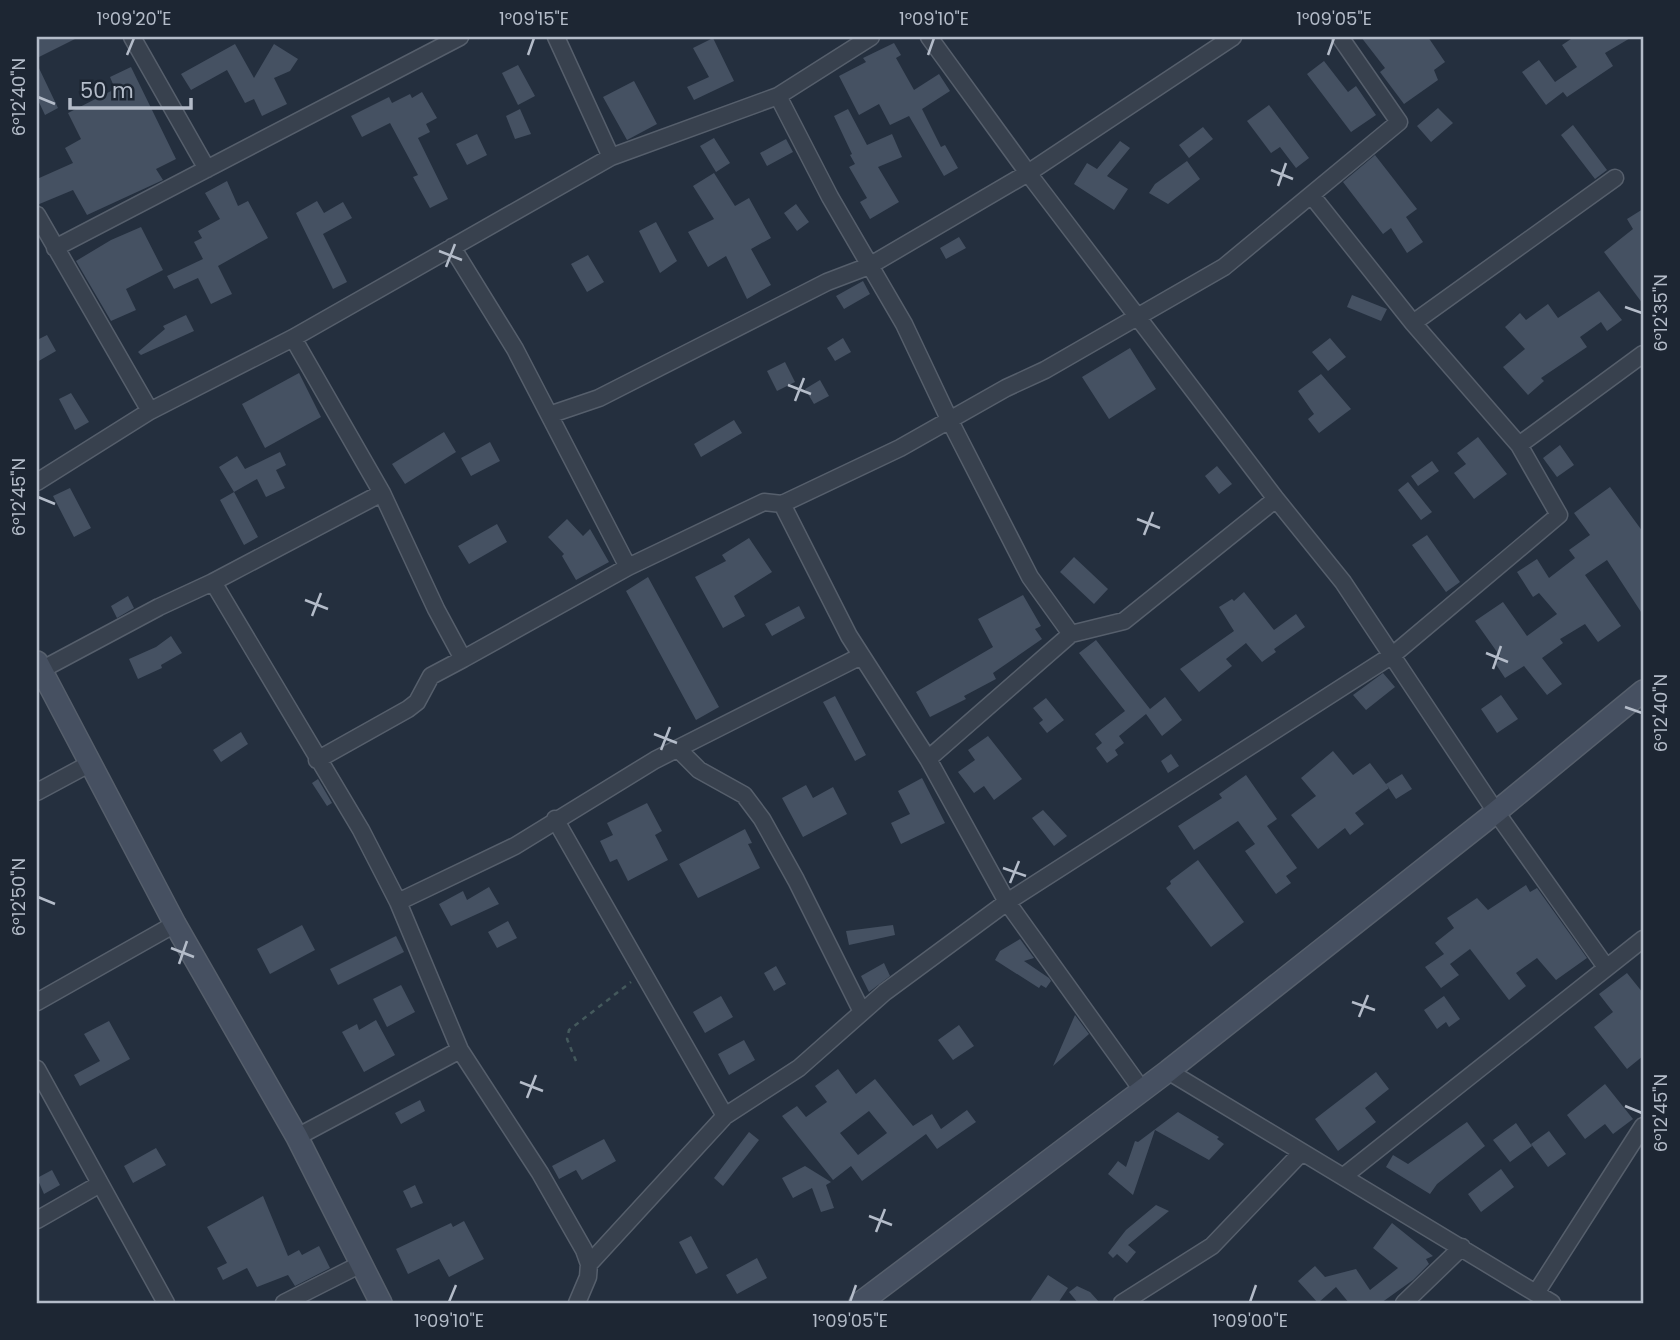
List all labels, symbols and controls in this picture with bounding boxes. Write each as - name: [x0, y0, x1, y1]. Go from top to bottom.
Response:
- text: 1°09'20"E: [97, 6, 171, 31]
- text: 1°09'15"E: [499, 6, 569, 31]
- text: 1°09'10"E: [899, 6, 969, 31]
- text: 1°09'05"E: [1296, 6, 1372, 31]
- text: 6°12'40"N: [6, 58, 31, 136]
- scale bar: [70, 66, 191, 110]
- text: 50 m: [80, 76, 134, 105]
- text: 6°12'35"N: [1648, 274, 1673, 352]
- text: 6°12'45"N: [6, 458, 31, 536]
- text: 6°12'40"N: [1648, 674, 1673, 752]
- text: 6°12'50"N: [6, 858, 31, 936]
- text: 6°12'45"N: [1648, 1074, 1673, 1152]
- text: 1°09'10"E: [414, 1308, 484, 1333]
- text: 1°09'05"E: [812, 1308, 888, 1333]
- text: 1°09'00"E: [1212, 1308, 1288, 1333]

